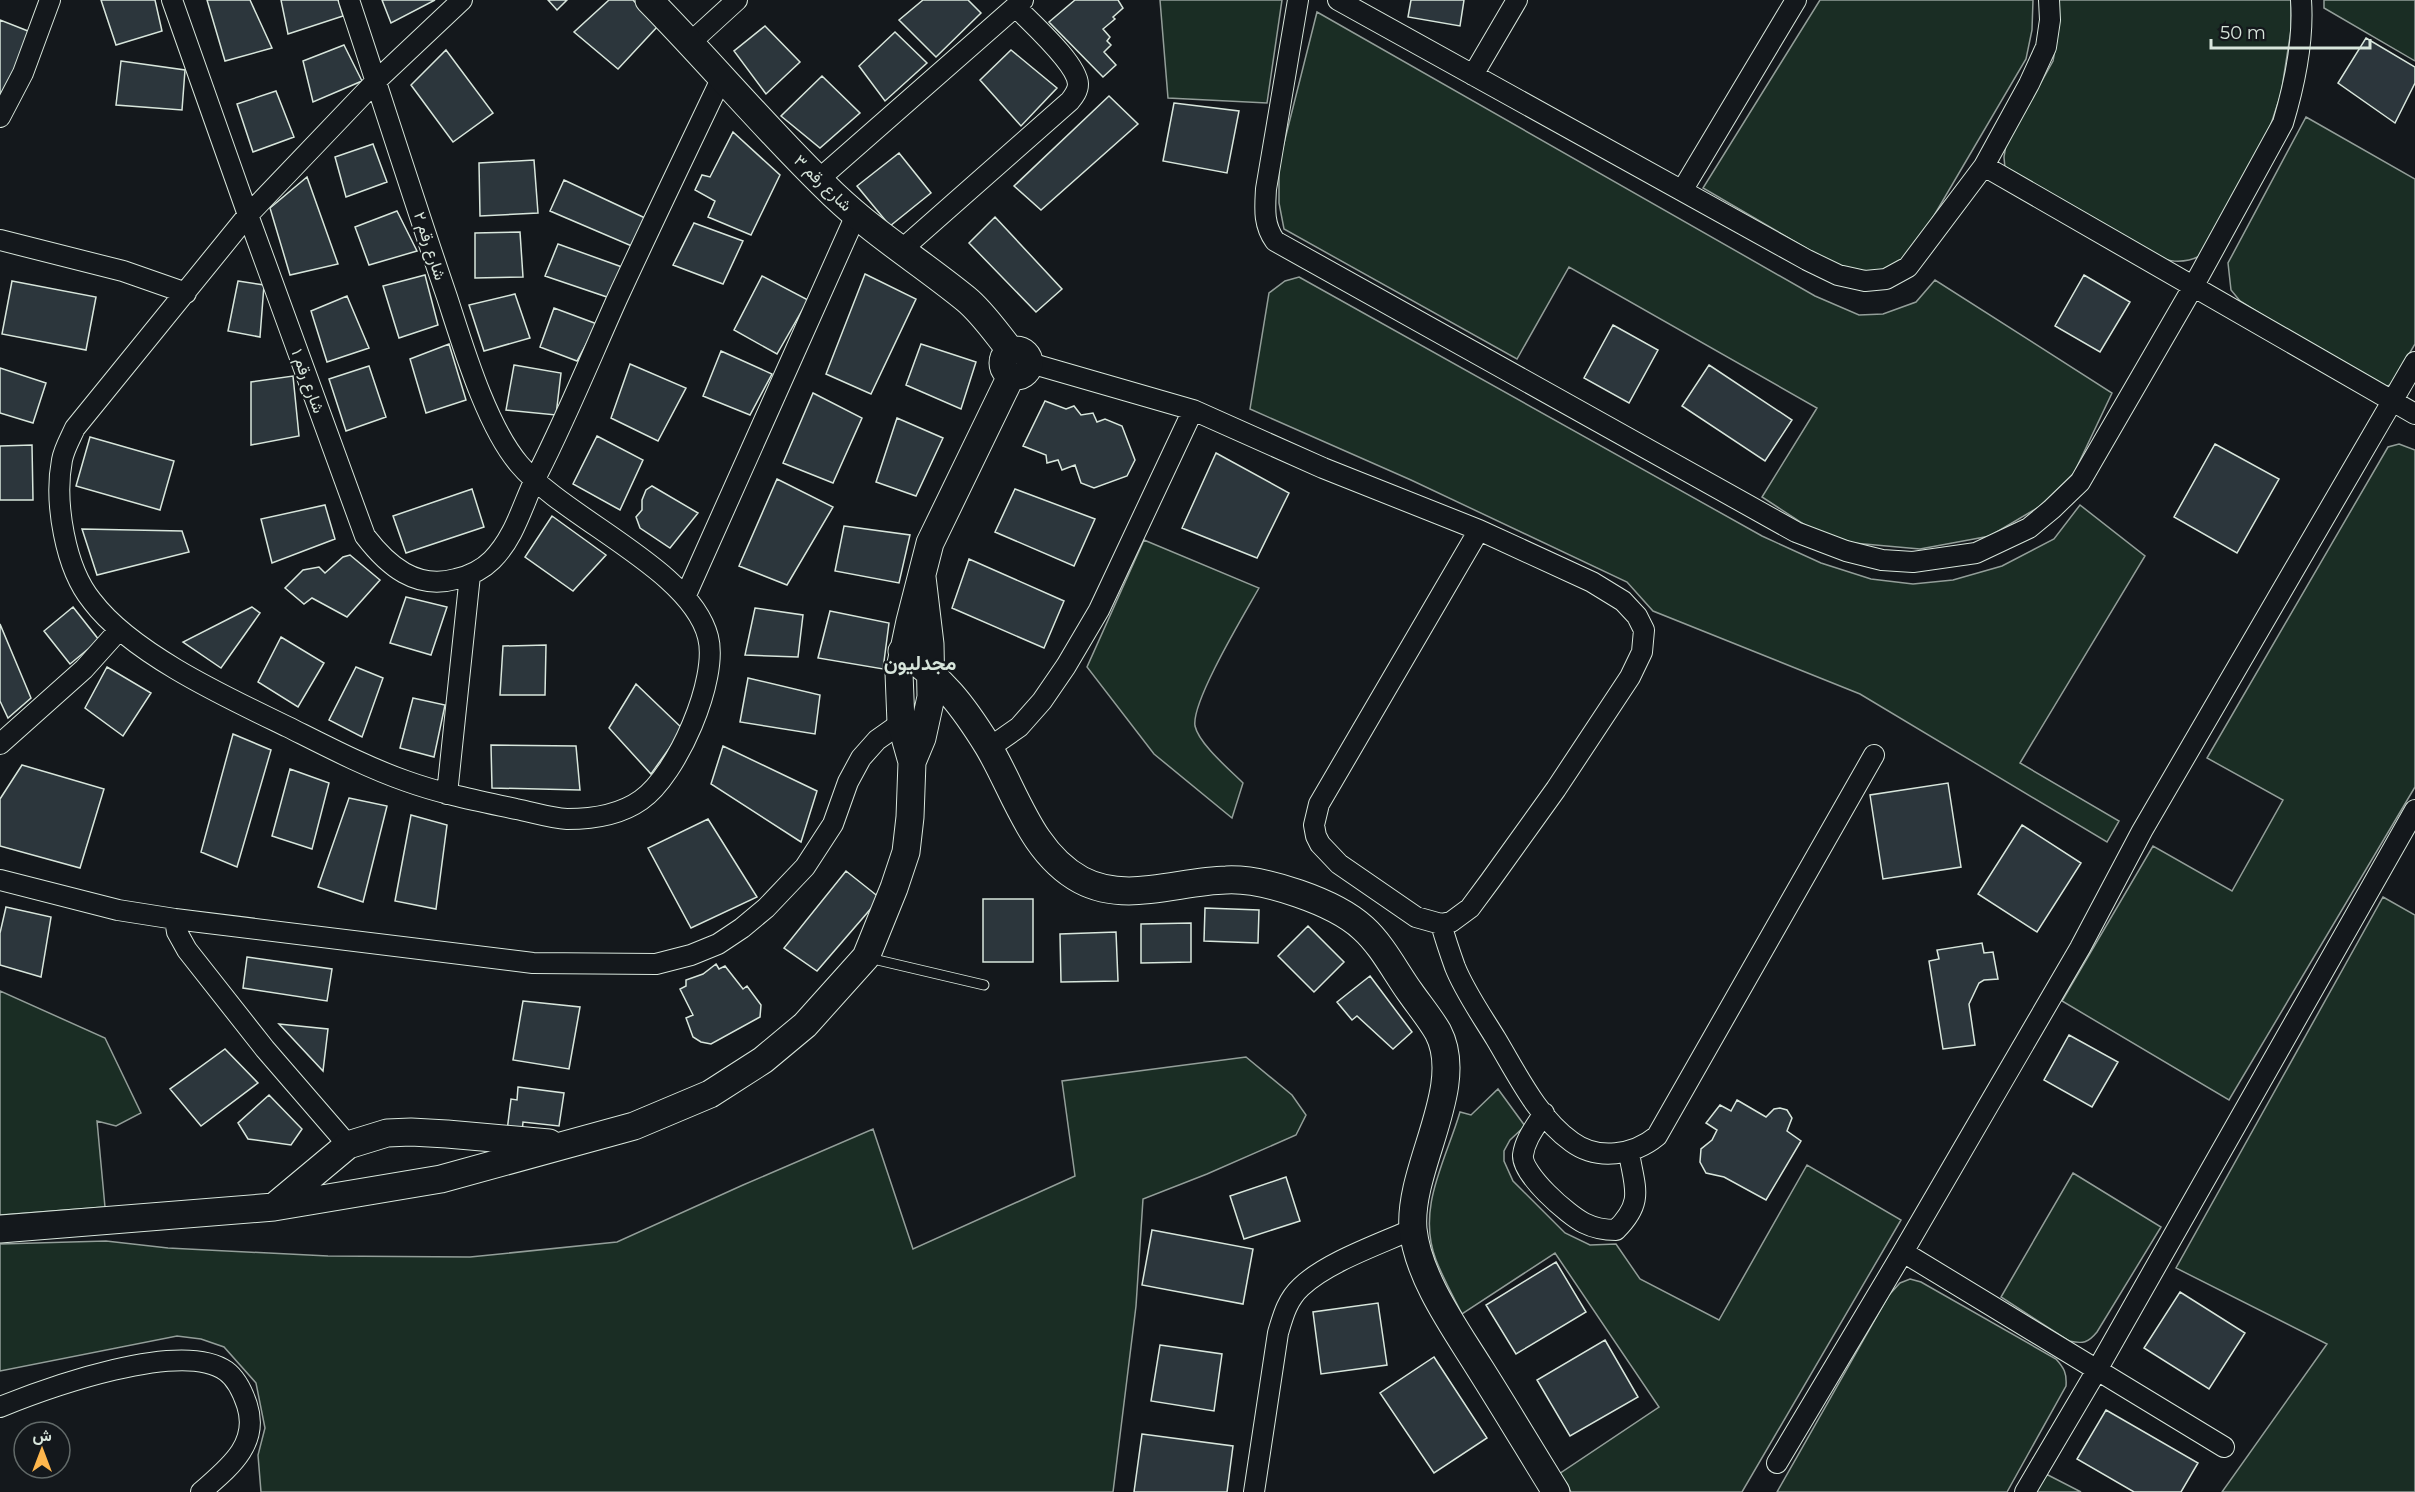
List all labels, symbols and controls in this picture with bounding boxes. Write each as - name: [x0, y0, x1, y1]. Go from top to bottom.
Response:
- scale bar: [2211, 12, 2370, 50]
- text: 50 m: [2220, 22, 2266, 44]
- street label: شارع رقم ٣: [789, 151, 856, 217]
- street label: شارع رقم ٢: [408, 209, 450, 283]
- street label: شارع رقم ١: [286, 346, 328, 416]
- district label: مجدليون: [884, 651, 956, 676]
- north arrow: [12, 1420, 72, 1480]
- text: ش: [32, 1426, 52, 1445]

